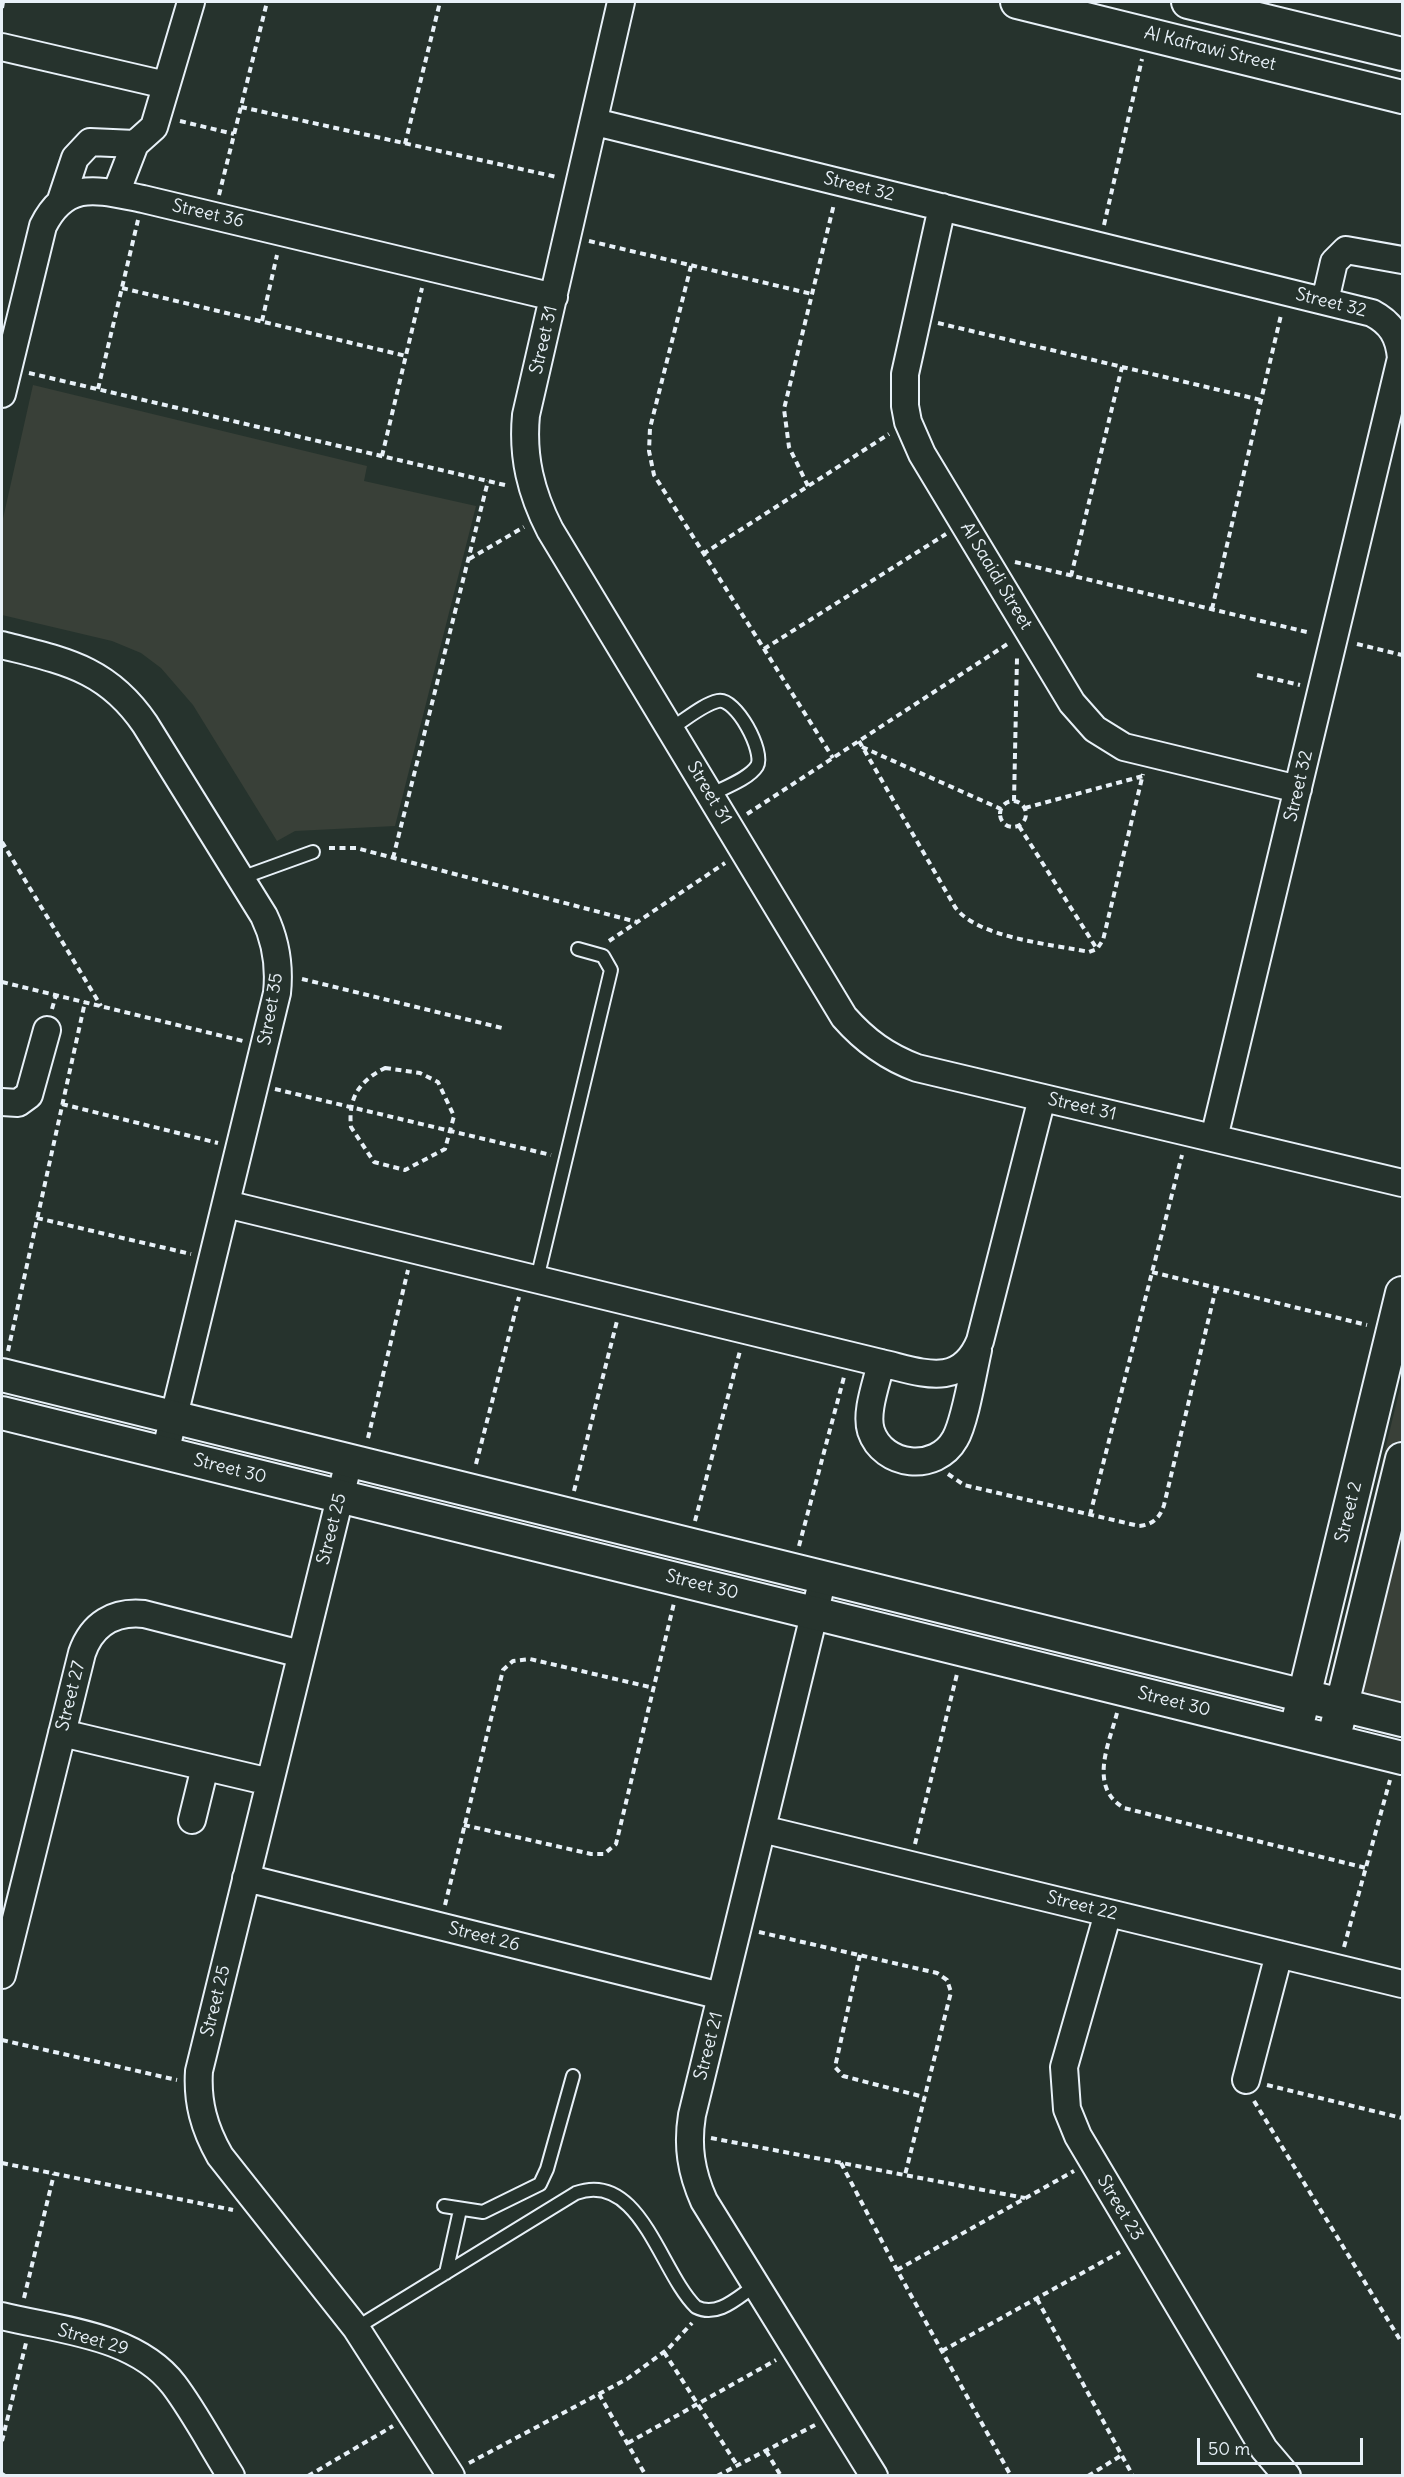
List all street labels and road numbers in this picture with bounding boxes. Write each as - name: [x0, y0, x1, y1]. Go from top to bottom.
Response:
- street label: Al Kafrawi Street: [1142, 22, 1278, 76]
- street label: Street 32: [821, 168, 897, 206]
- street label: Street 36: [170, 195, 246, 233]
- street label: Street 32: [1293, 284, 1369, 322]
- street label: Street 31: [526, 304, 562, 376]
- street label: Al Saaidi Street: [955, 518, 1037, 634]
- street label: Street 32: [1280, 748, 1318, 824]
- street label: Street 31: [682, 758, 736, 828]
- street label: Street 35: [254, 971, 288, 1047]
- street label: Street 31: [1046, 1089, 1118, 1125]
- street label: Street 30: [191, 1450, 269, 1488]
- street label: Street 2: [1331, 1479, 1367, 1545]
- street label: Street 25: [313, 1491, 351, 1567]
- street label: Street 30: [663, 1566, 741, 1604]
- street label: Street 27: [52, 1659, 90, 1733]
- street label: Street 30: [1135, 1683, 1213, 1721]
- street label: Street 22: [1044, 1887, 1120, 1925]
- street label: Street 26: [446, 1918, 522, 1956]
- street label: Street 25: [197, 1963, 235, 2039]
- street label: Street 21: [690, 2010, 728, 2082]
- street label: Street 23: [1092, 2171, 1148, 2245]
- street label: Street 29: [55, 2320, 131, 2360]

